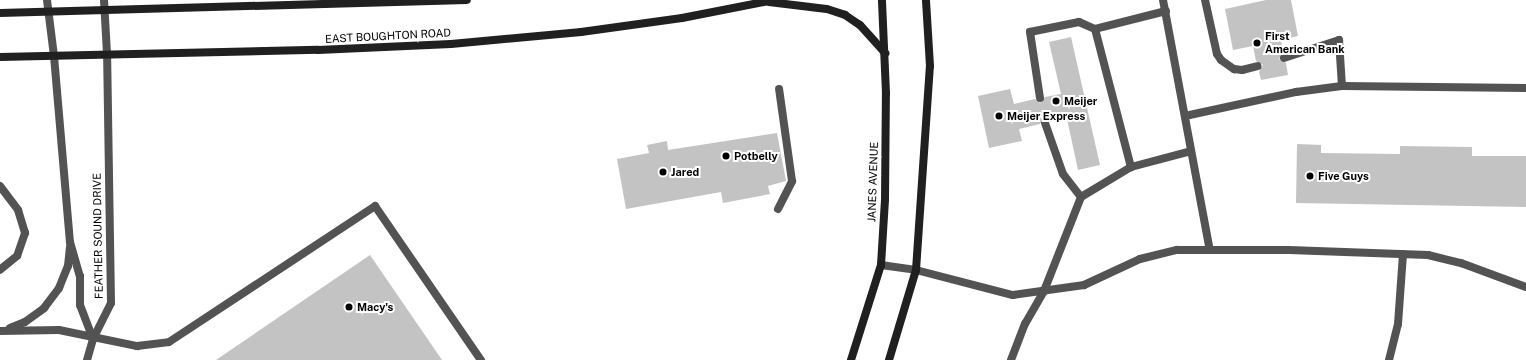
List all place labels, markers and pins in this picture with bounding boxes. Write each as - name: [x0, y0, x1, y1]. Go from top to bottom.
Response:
- place label: First American Bank: [1265, 30, 1345, 56]
- marker: First American Bank: [1252, 38, 1262, 48]
- place label: Meijer: [1064, 94, 1097, 108]
- marker: Meijer: [1051, 96, 1061, 106]
- place label: Meijer Express: [1007, 109, 1085, 123]
- marker: Meijer Express: [994, 111, 1004, 121]
- place label: Potbelly: [734, 149, 778, 163]
- marker: Potbelly: [721, 151, 731, 161]
- place label: Jared: [671, 165, 699, 179]
- marker: Jared: [658, 167, 668, 177]
- place label: Five Guys: [1318, 169, 1369, 183]
- marker: Five Guys: [1305, 171, 1315, 181]
- place label: Macy's: [357, 300, 393, 314]
- marker: Macy's: [344, 302, 354, 312]

